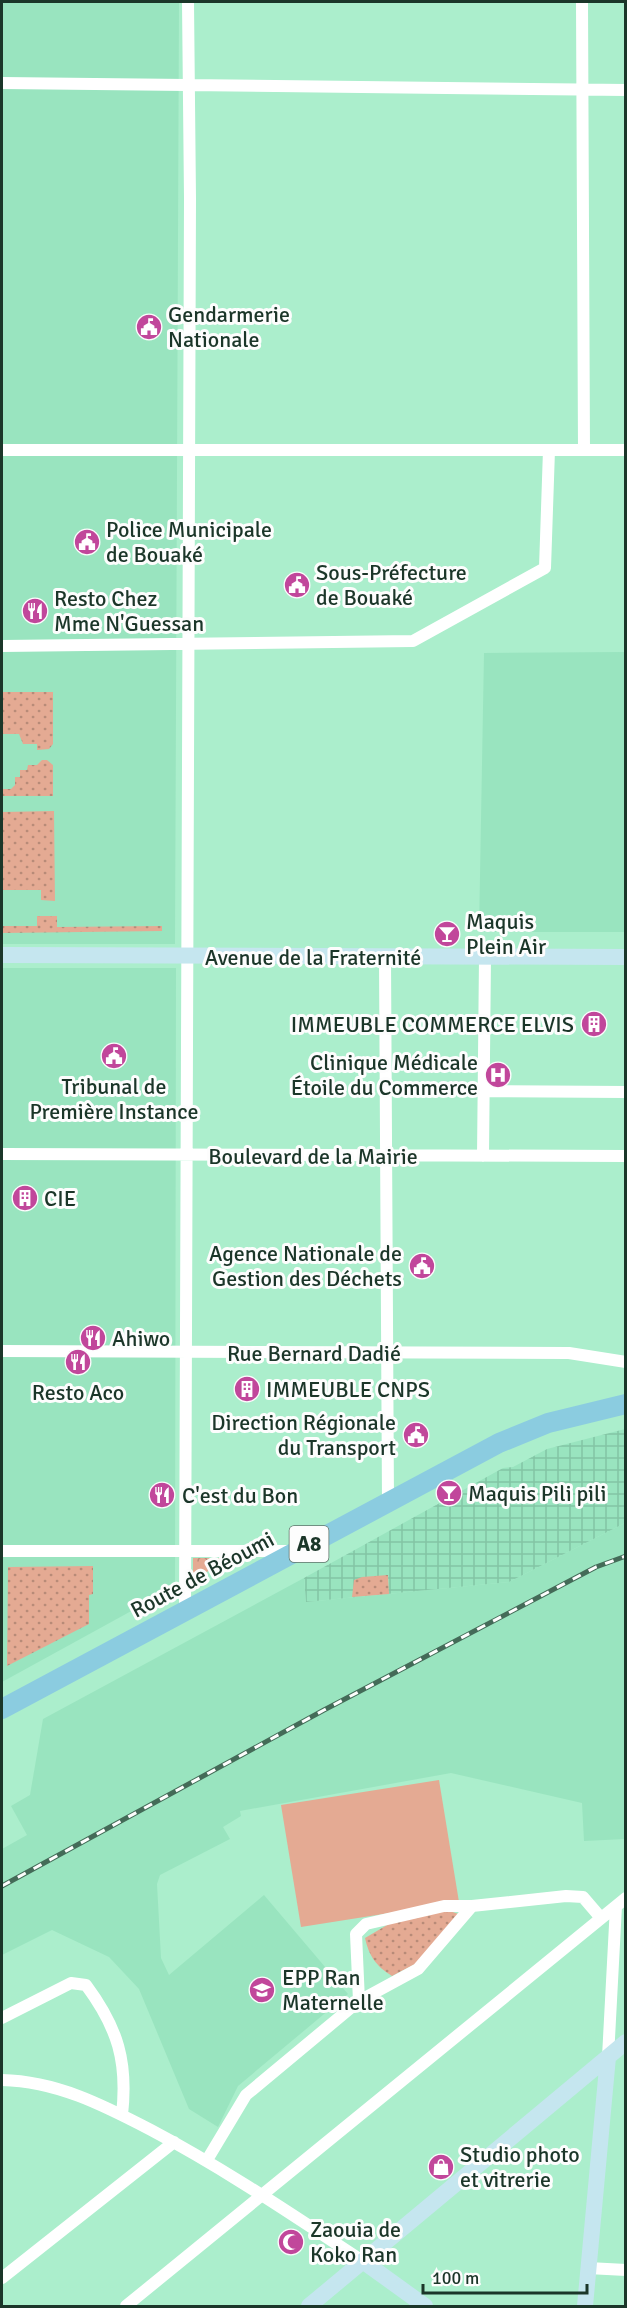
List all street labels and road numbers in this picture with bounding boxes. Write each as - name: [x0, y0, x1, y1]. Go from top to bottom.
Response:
- street label: Avenue de la Fraternité: [205, 944, 421, 971]
- street label: Boulevard de la Mairie: [208, 1143, 418, 1170]
- street label: Rue Bernard Dadié: [227, 1340, 401, 1367]
- street label: Route de Béoumi: [126, 1525, 279, 1624]
- road number: A8: [290, 1526, 328, 1562]

